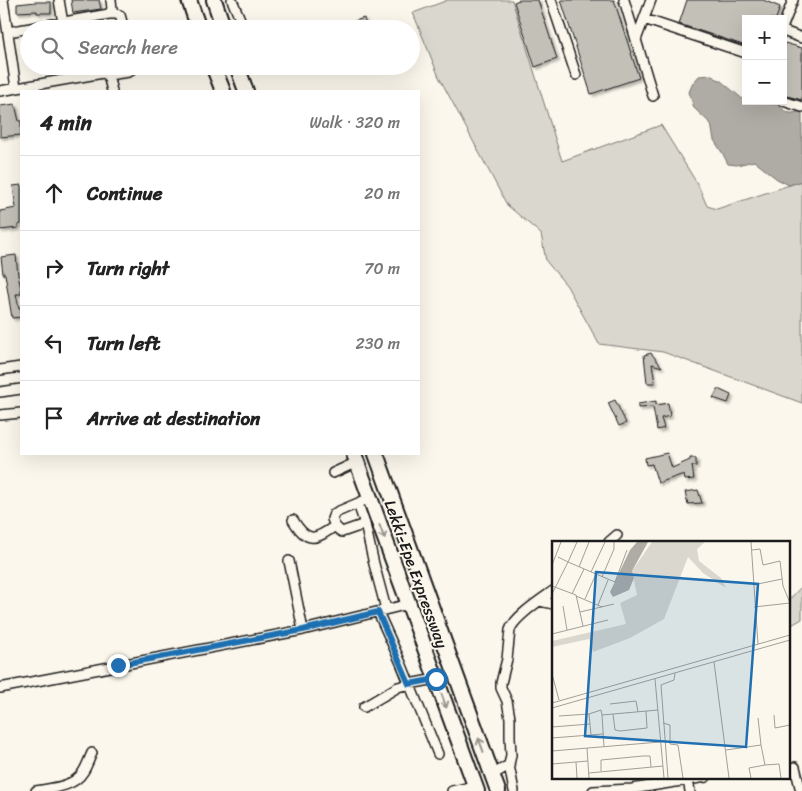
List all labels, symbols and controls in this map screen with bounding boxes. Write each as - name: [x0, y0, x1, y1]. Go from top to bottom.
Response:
- map controls: [742, 15, 787, 105]
- button: +: [742, 15, 787, 60]
- search box: [20, 20, 420, 75]
- text: Search here: [78, 31, 178, 64]
- icon: search: [38, 34, 66, 62]
- button: −: [742, 60, 787, 105]
- text: 4 min: [40, 104, 92, 142]
- text: Walk · 320 m: [309, 108, 400, 137]
- text: Continue: [87, 177, 163, 210]
- icon: ahead: [40, 179, 68, 207]
- text: 20 m: [364, 179, 400, 208]
- text: Turn right: [87, 252, 169, 285]
- icon: right: [40, 254, 68, 282]
- text: 70 m: [364, 254, 400, 283]
- text: Turn left: [87, 327, 160, 360]
- icon: left: [40, 329, 68, 357]
- text: 230 m: [355, 329, 400, 358]
- text: Arrive at destination: [87, 402, 260, 435]
- icon: arrive: [40, 404, 68, 432]
- street label: Lekki-Epe Expressway: [376, 496, 457, 653]
- one-way arrow: [378, 524, 387, 540]
- inset map: [552, 541, 790, 778]
- route end: [107, 654, 130, 677]
- route start: [425, 668, 448, 691]
- one-way arrow: [440, 693, 449, 709]
- one-way arrow: [476, 737, 486, 753]

